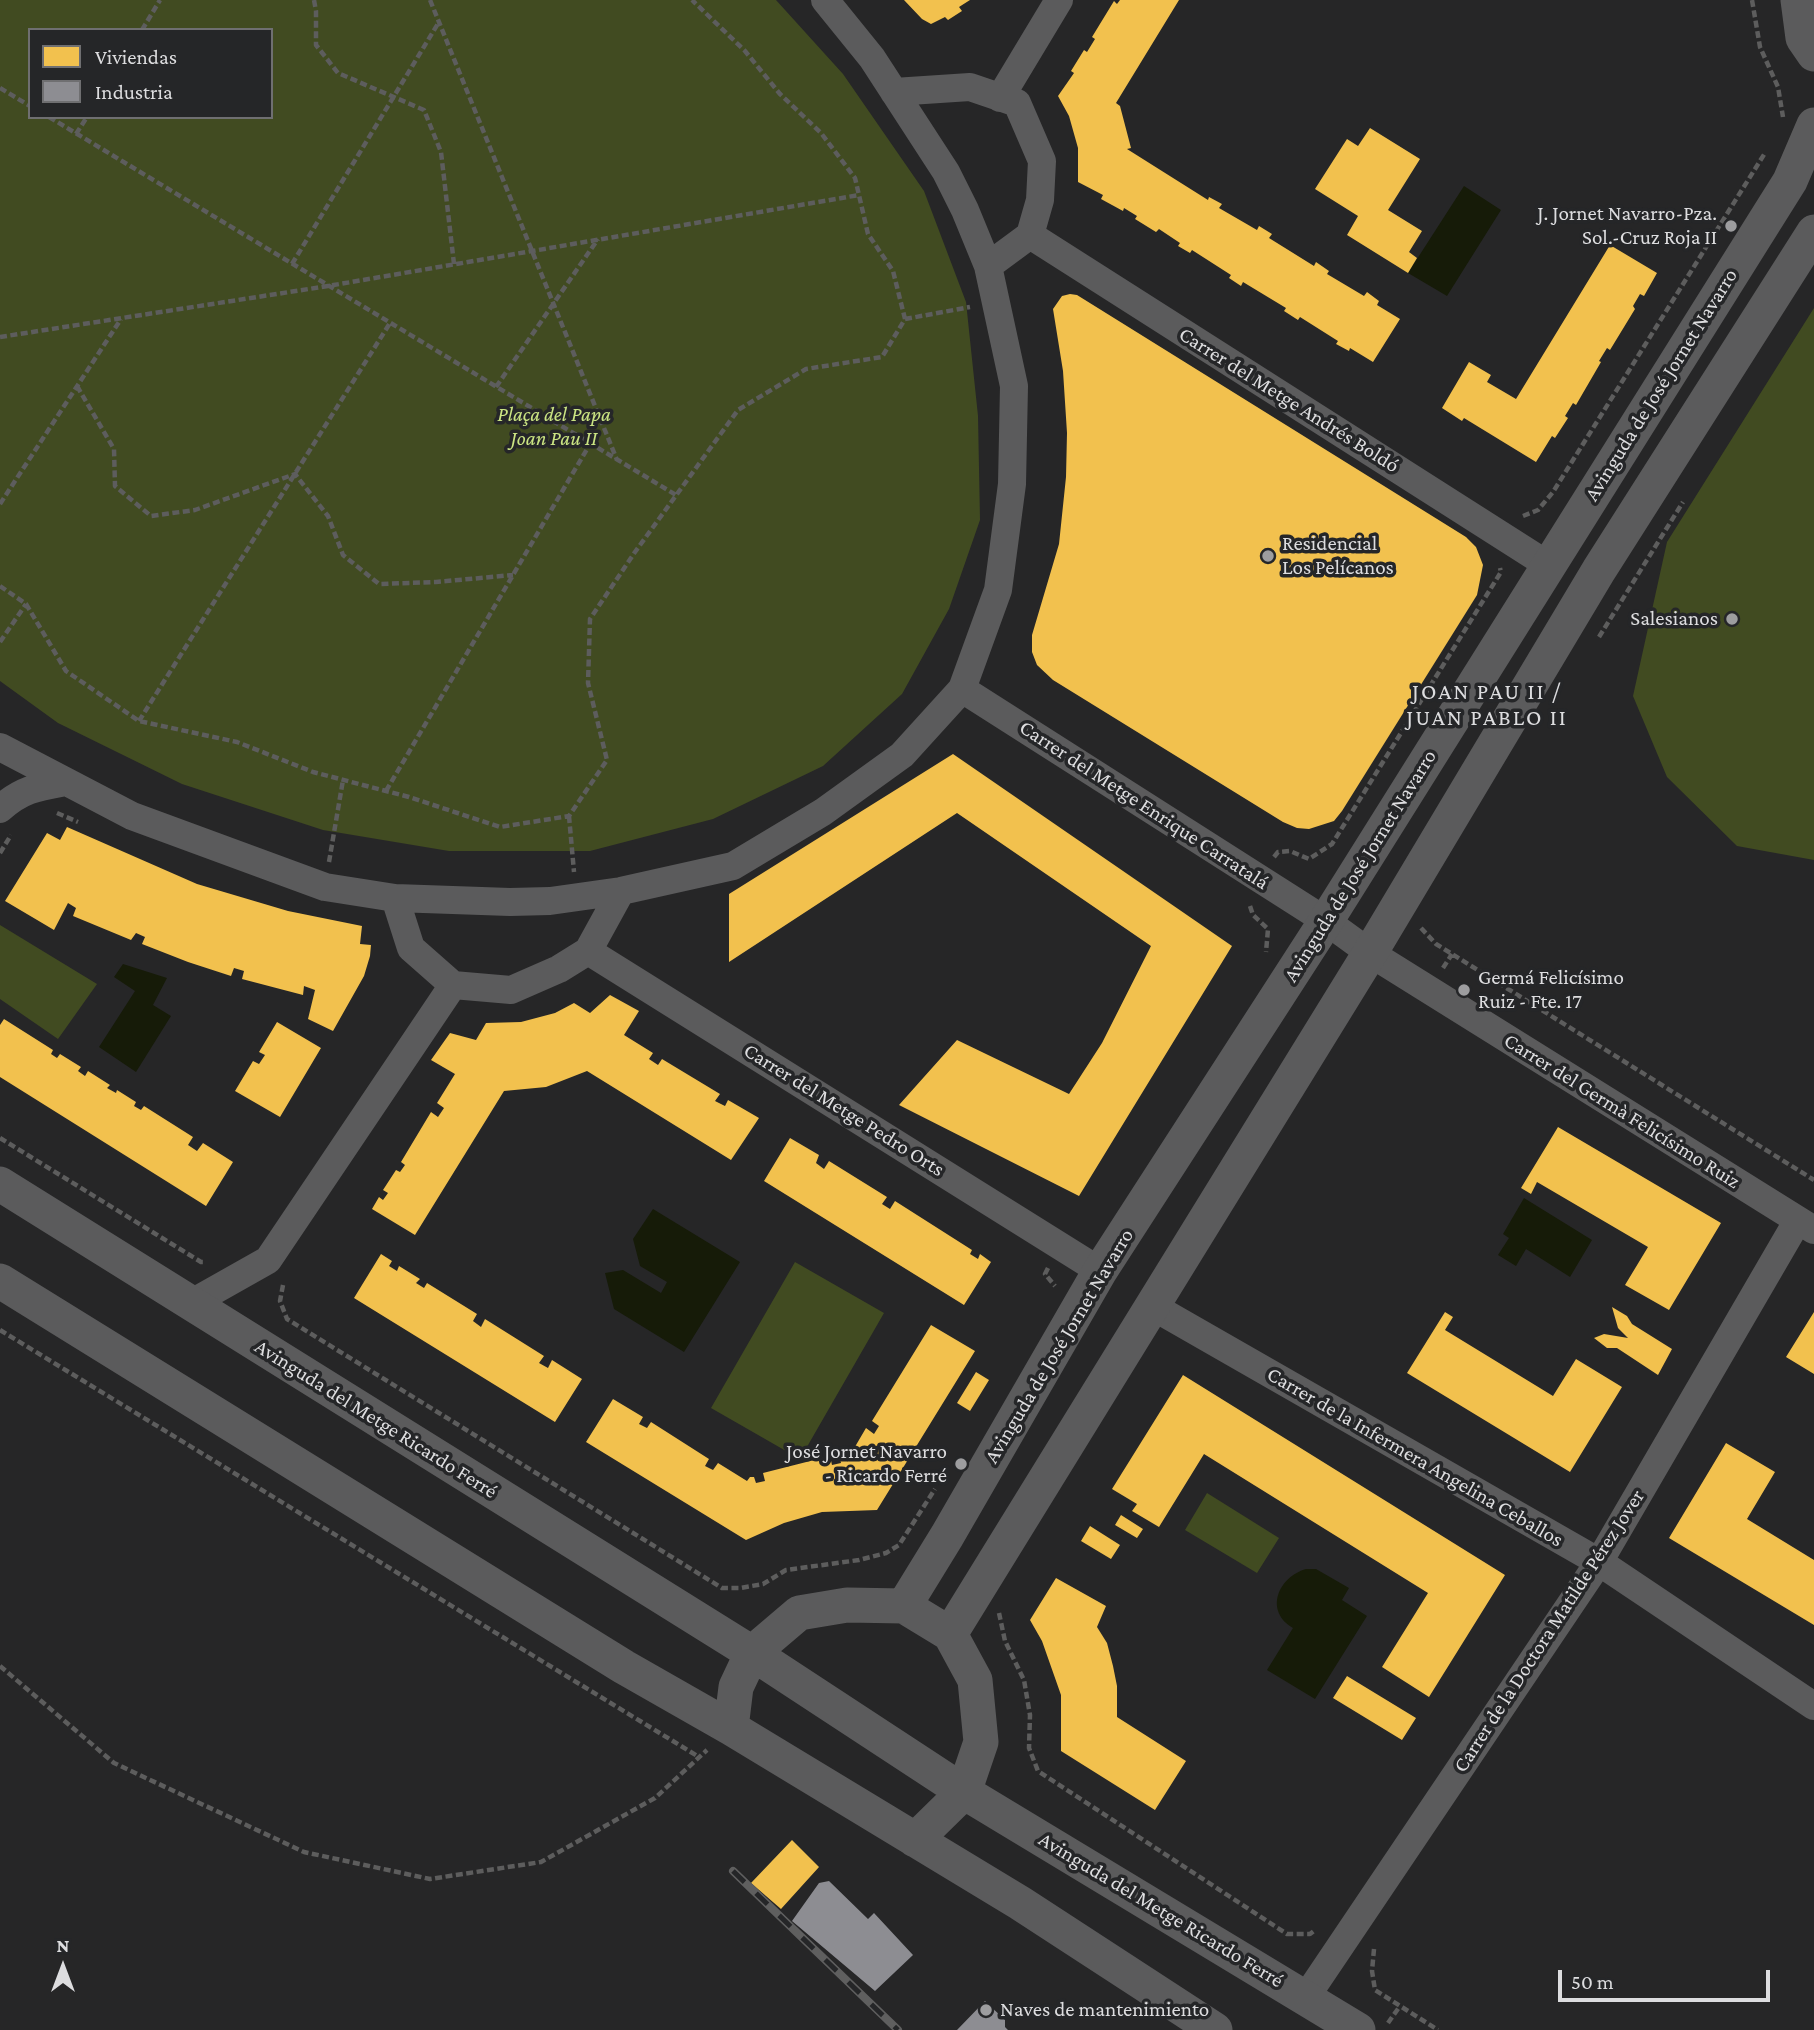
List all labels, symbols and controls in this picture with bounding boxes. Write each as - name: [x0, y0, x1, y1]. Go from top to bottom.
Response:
- legend: [28, 28, 273, 119]
- text: Viviendas: [95, 45, 177, 69]
- text: Industria: [95, 80, 173, 104]
- place label: J. Jornet Navarro-Pza. Sol.-Cruz Roja II: [1537, 201, 1717, 251]
- marker: J. Jornet Navarro-Pza. Sol.-Cruz Roja II: [1723, 218, 1739, 234]
- street label: Avinguda de José Jornet Navarro: [1579, 264, 1743, 506]
- street label: Carrer del Metge Andrés Boldó: [1174, 322, 1404, 478]
- park label: Plaça del Papa Joan Pau II: [497, 402, 611, 452]
- place label: Residencial Los Pelícanos: [1282, 531, 1394, 581]
- marker: Residencial Los Pelícanos: [1260, 548, 1276, 564]
- place label: Salesianos: [1630, 606, 1718, 632]
- marker: Salesianos: [1724, 611, 1740, 627]
- district label: JOAN PAU II / JUAN PABLO II: [1408, 678, 1566, 732]
- street label: Carrer del Metge Enrique Carratalá: [1015, 715, 1273, 895]
- street label: Avinguda de José Jornet Navarro: [1278, 745, 1442, 987]
- place label: Germá Felicísimo Ruiz - Fte. 17: [1478, 965, 1624, 1015]
- marker: Germá Felicísimo Ruiz - Fte. 17: [1456, 982, 1472, 998]
- street label: Carrer del Germà Felicísimo Ruiz: [1499, 1028, 1745, 1194]
- street label: Carrer del Metge Pedro Orts: [739, 1038, 949, 1182]
- street label: Avinguda de José Jornet Navarro: [979, 1224, 1139, 1468]
- street label: Avinguda del Metge Ricardo Ferré: [250, 1334, 502, 1504]
- street label: Carrer de la Infermera Angelina Ceballos: [1262, 1362, 1568, 1552]
- place label: José Jornet Navarro - Ricardo Ferré: [786, 1439, 947, 1489]
- marker: José Jornet Navarro - Ricardo Ferré: [953, 1456, 969, 1472]
- street label: Carrer de la Doctora Matilde Pérez Jover: [1448, 1485, 1650, 1777]
- street label: Avinguda del Metge Ricardo Ferré: [1034, 1827, 1288, 1993]
- north arrow: [28, 1932, 98, 2002]
- text: N: [57, 1935, 69, 1956]
- scale bar: [1562, 1956, 1774, 2000]
- text: 50 m: [1571, 1970, 1614, 1994]
- place label: Naves de mantenimiento: [1000, 1997, 1209, 2023]
- marker: Naves de mantenimiento: [978, 2002, 994, 2018]

